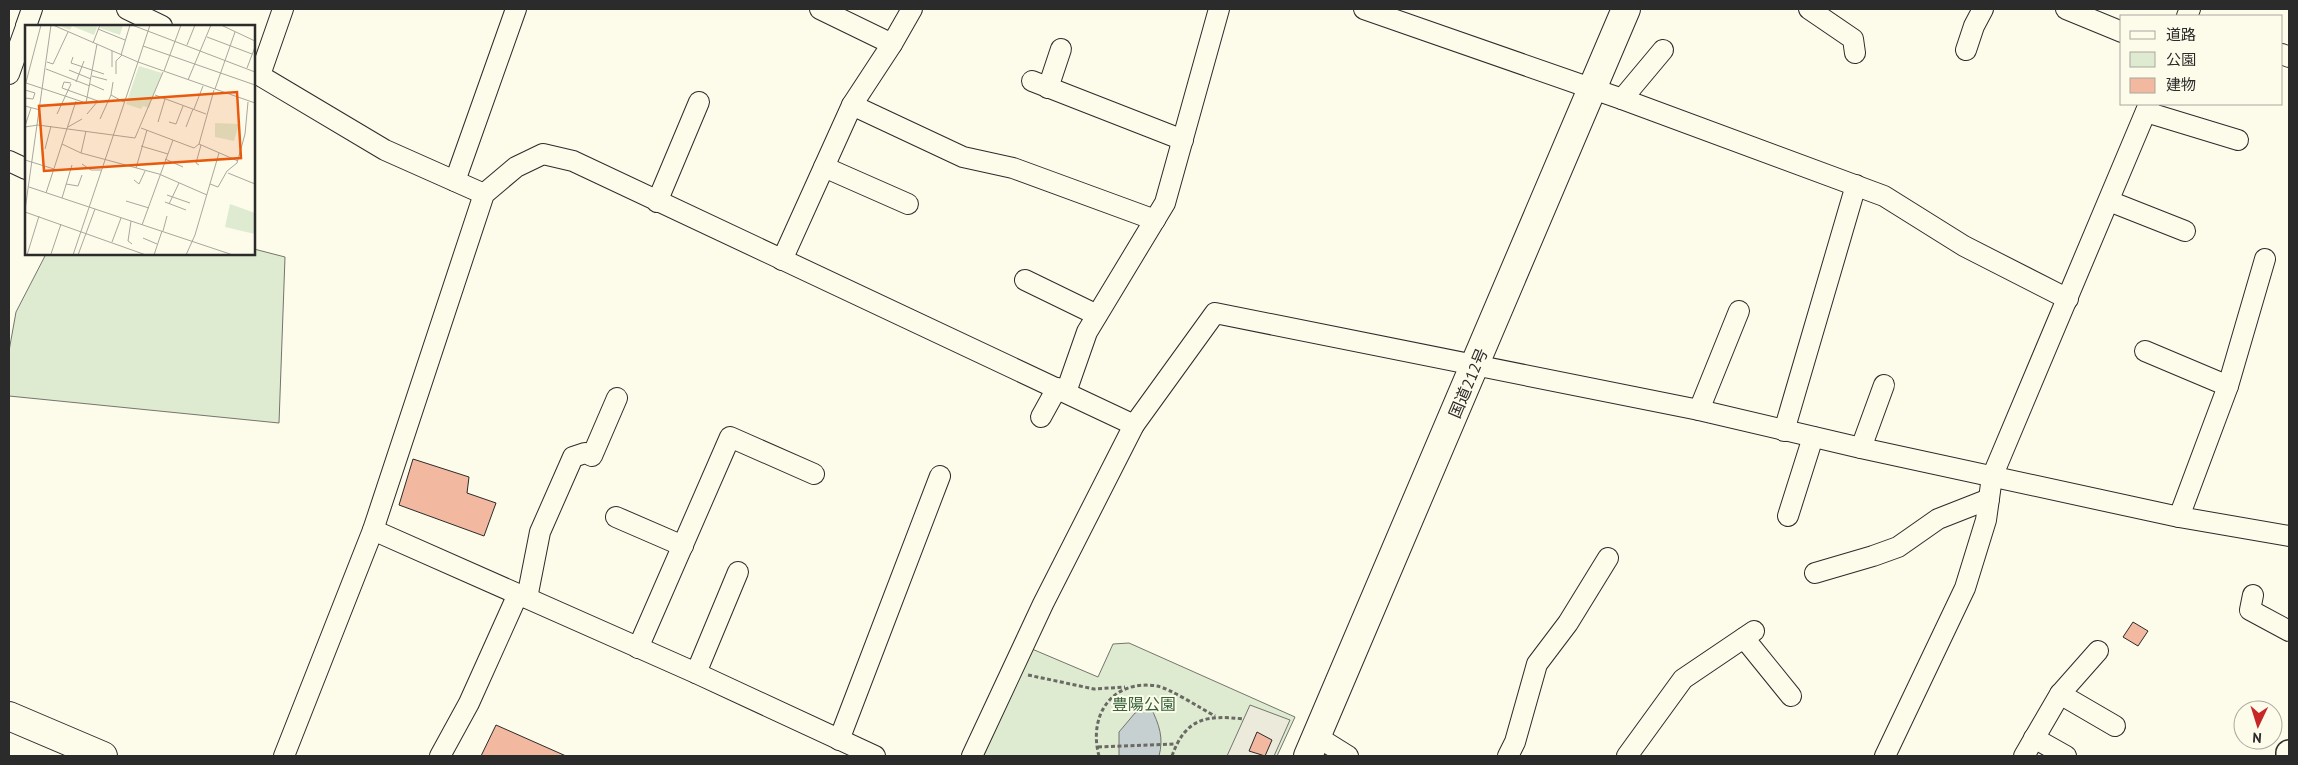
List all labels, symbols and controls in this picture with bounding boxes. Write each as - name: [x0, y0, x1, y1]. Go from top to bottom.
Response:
- legend: [2120, 15, 2283, 105]
- inset map: [25, 25, 255, 255]
- text: 道路: [2166, 25, 2196, 44]
- text: 公園: [2166, 50, 2196, 69]
- text: 建物: [2166, 75, 2196, 94]
- street label: 国道212号: [1444, 345, 1492, 421]
- park label: 豊陽公園: [1112, 694, 1176, 714]
- north arrow: [2233, 700, 2283, 750]
- text: N: [2252, 729, 2262, 747]

